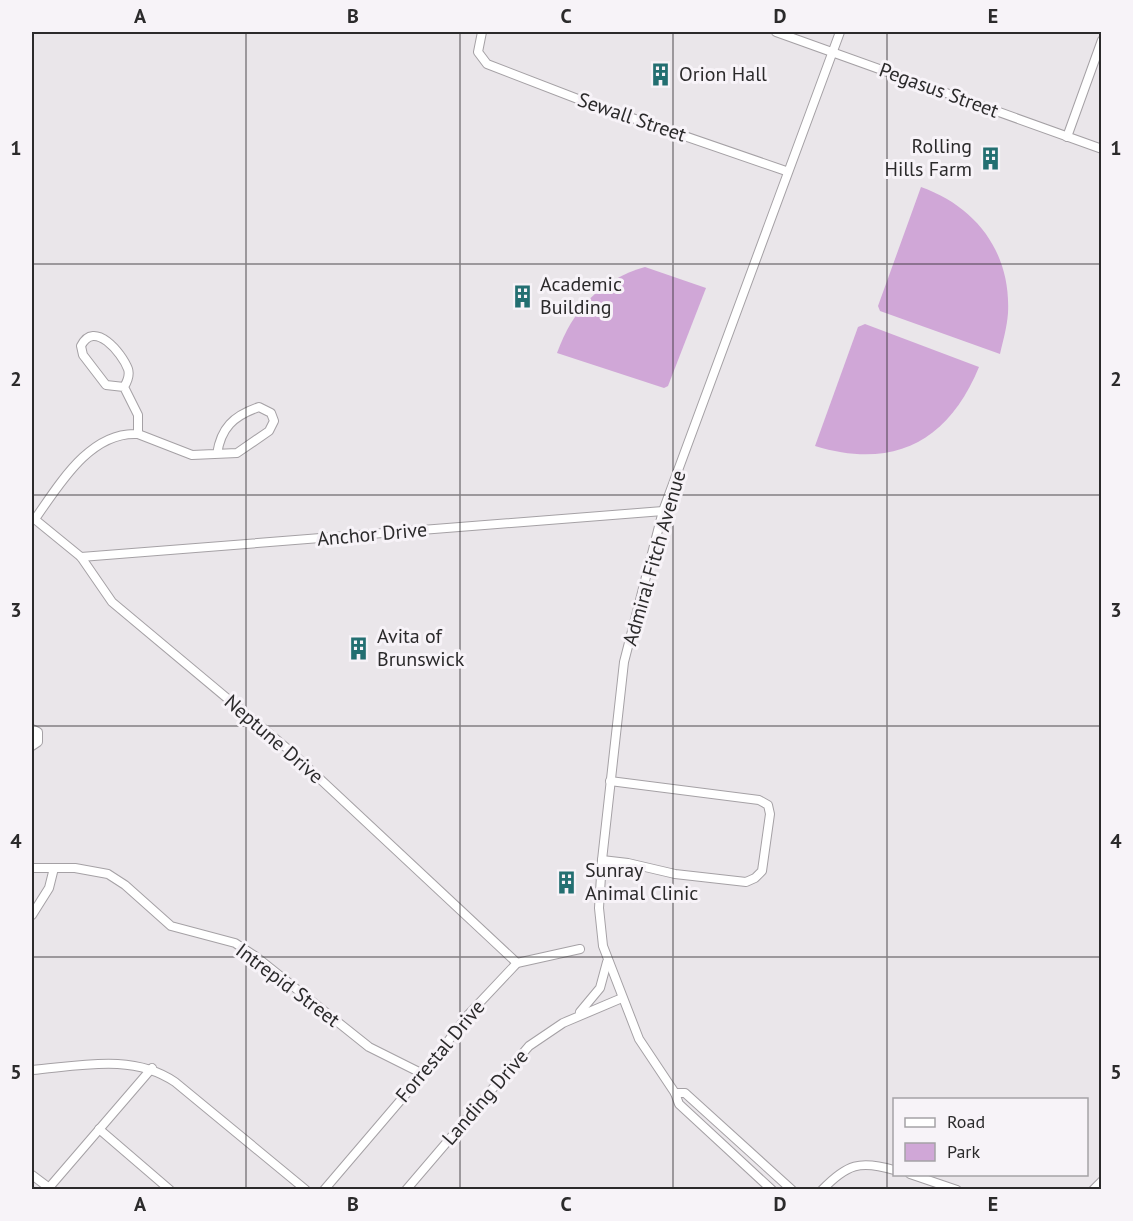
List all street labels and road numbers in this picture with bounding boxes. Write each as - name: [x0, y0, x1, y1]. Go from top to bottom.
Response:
- street label: Pegasus Street: [876, 56, 1002, 124]
- street label: Sewall Street: [574, 86, 690, 148]
- street label: Admiral Fitch Avenue: [617, 467, 691, 649]
- street label: Anchor Drive: [316, 516, 428, 552]
- street label: Neptune Drive: [219, 689, 329, 789]
- street label: Intrepid Street: [231, 937, 345, 1033]
- street label: Forrestal Drive: [390, 994, 490, 1108]
- street label: Landing Drive: [436, 1044, 534, 1150]

